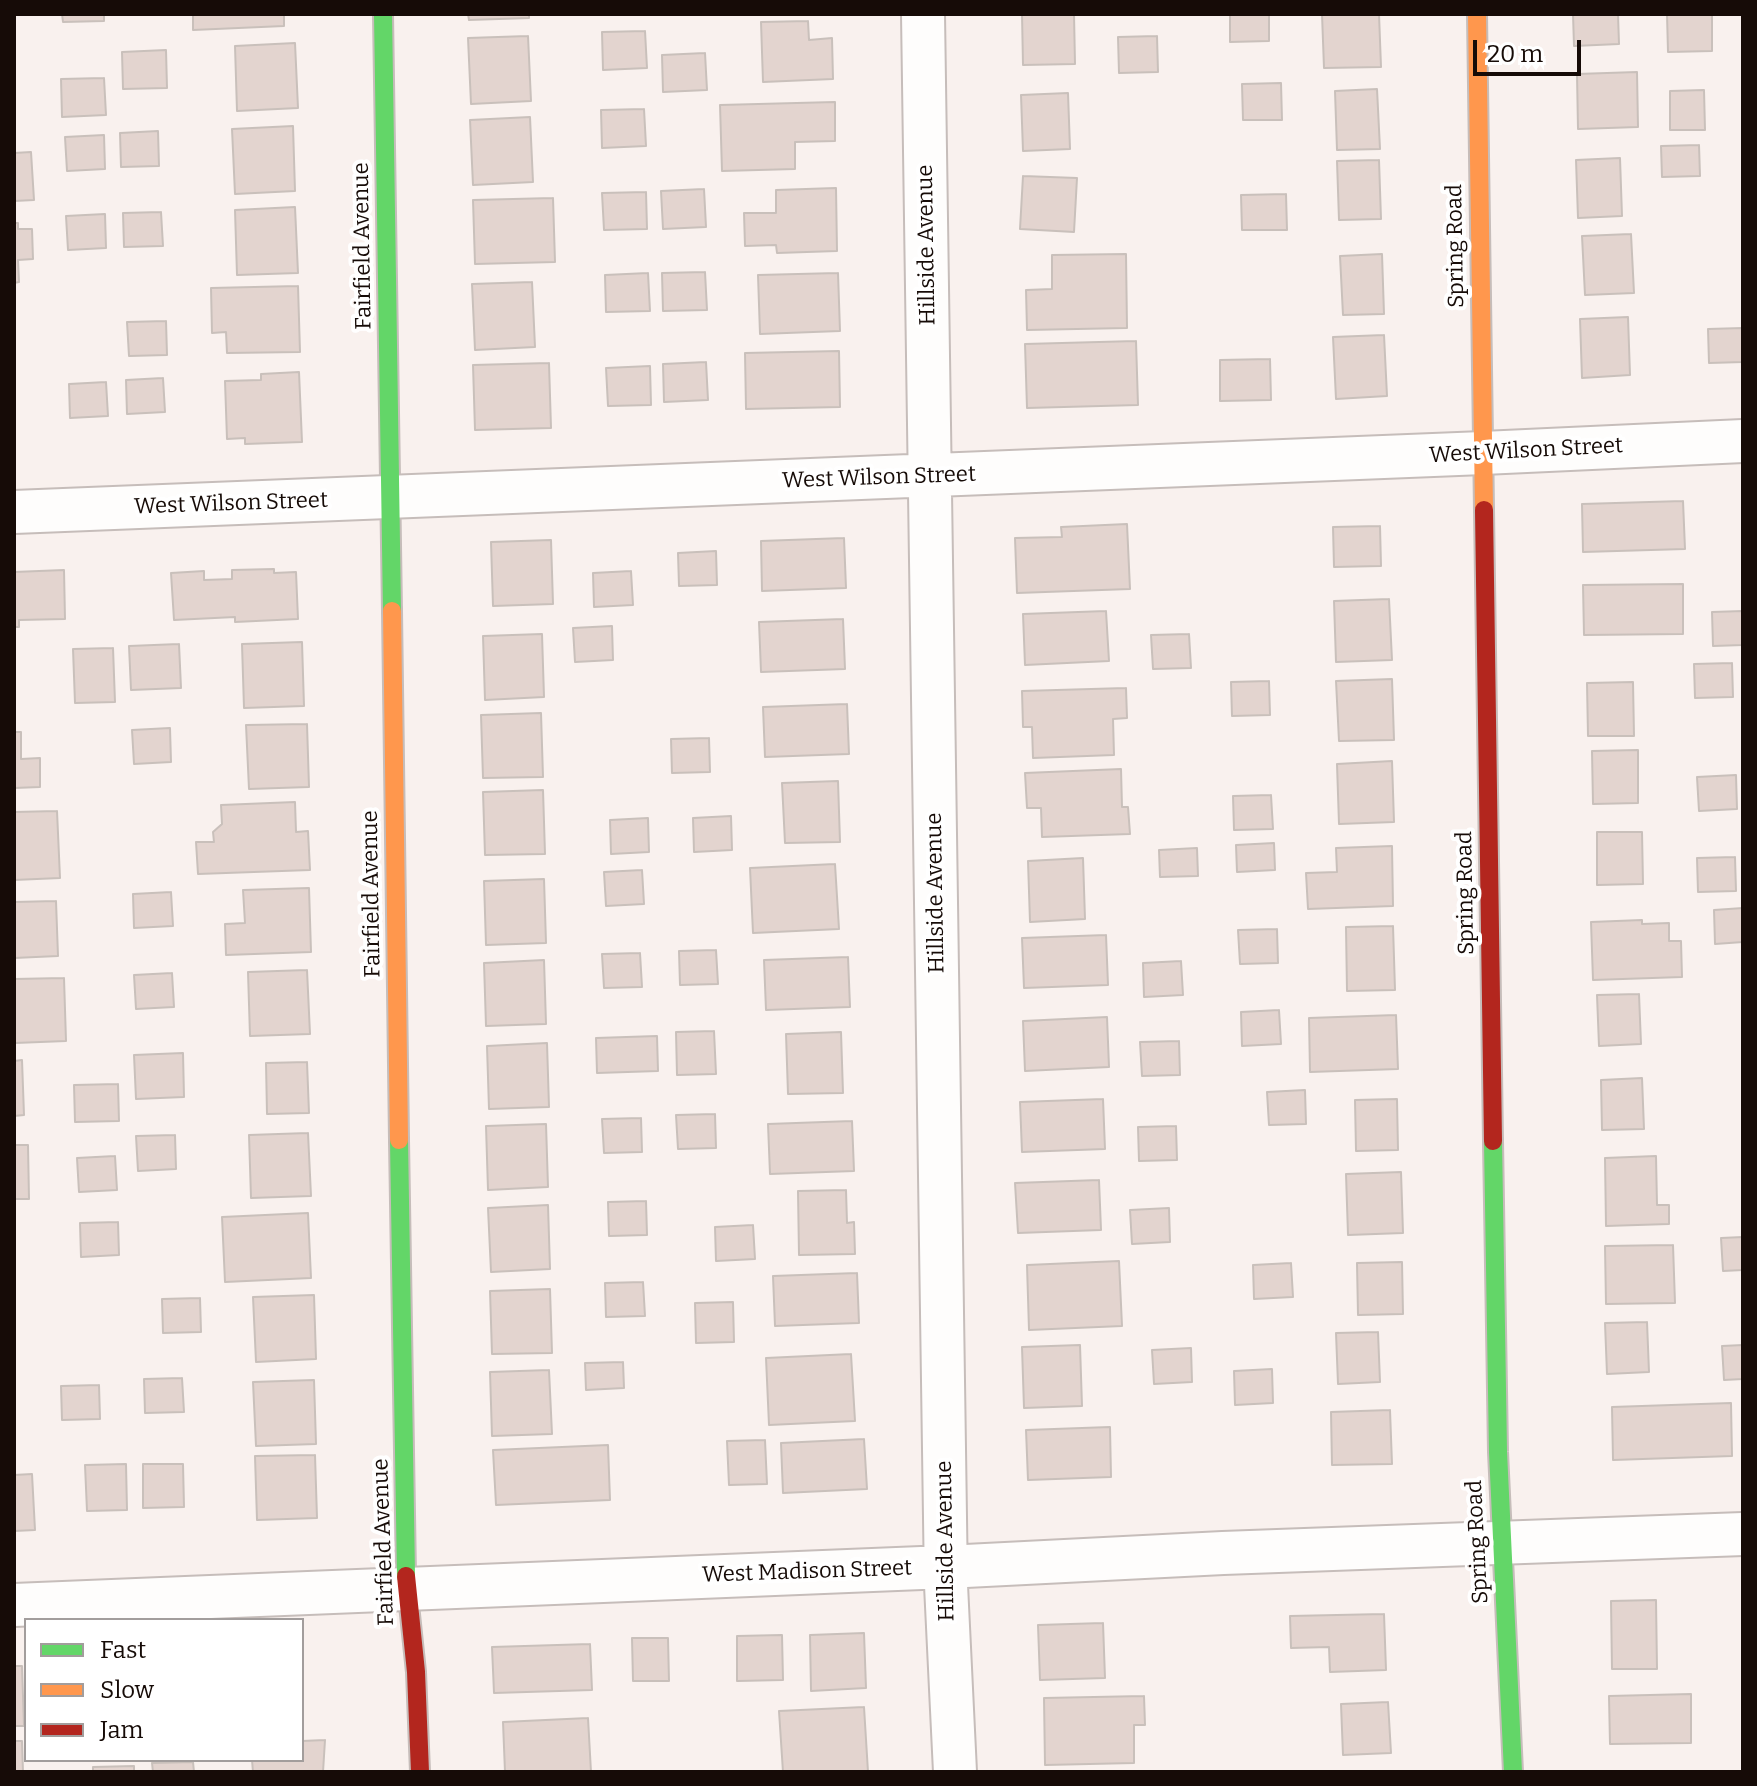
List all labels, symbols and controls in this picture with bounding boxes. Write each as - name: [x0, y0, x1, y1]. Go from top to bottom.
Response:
- scale bar: [1477, 24, 1585, 74]
- text: 20 m: [1487, 40, 1543, 68]
- street label: Fairfield Avenue: [348, 162, 378, 330]
- street label: Hillside Avenue: [912, 164, 942, 326]
- street label: Spring Road: [1442, 184, 1470, 308]
- street label: West Wilson Street: [1429, 433, 1623, 469]
- street label: West Wilson Street: [782, 461, 976, 495]
- street label: West Wilson Street: [134, 487, 328, 521]
- street label: Fairfield Avenue: [357, 810, 387, 978]
- street label: Hillside Avenue: [921, 812, 951, 974]
- street label: Spring Road: [1452, 831, 1480, 955]
- street label: Fairfield Avenue: [368, 1458, 400, 1626]
- street label: Hillside Avenue: [931, 1460, 961, 1622]
- street label: Spring Road: [1462, 1479, 1494, 1605]
- street label: West Madison Street: [701, 1555, 913, 1589]
- legend: [24, 1618, 304, 1762]
- text: Fast: [100, 1636, 146, 1664]
- text: Slow: [100, 1676, 154, 1704]
- text: Jam: [100, 1716, 143, 1744]

